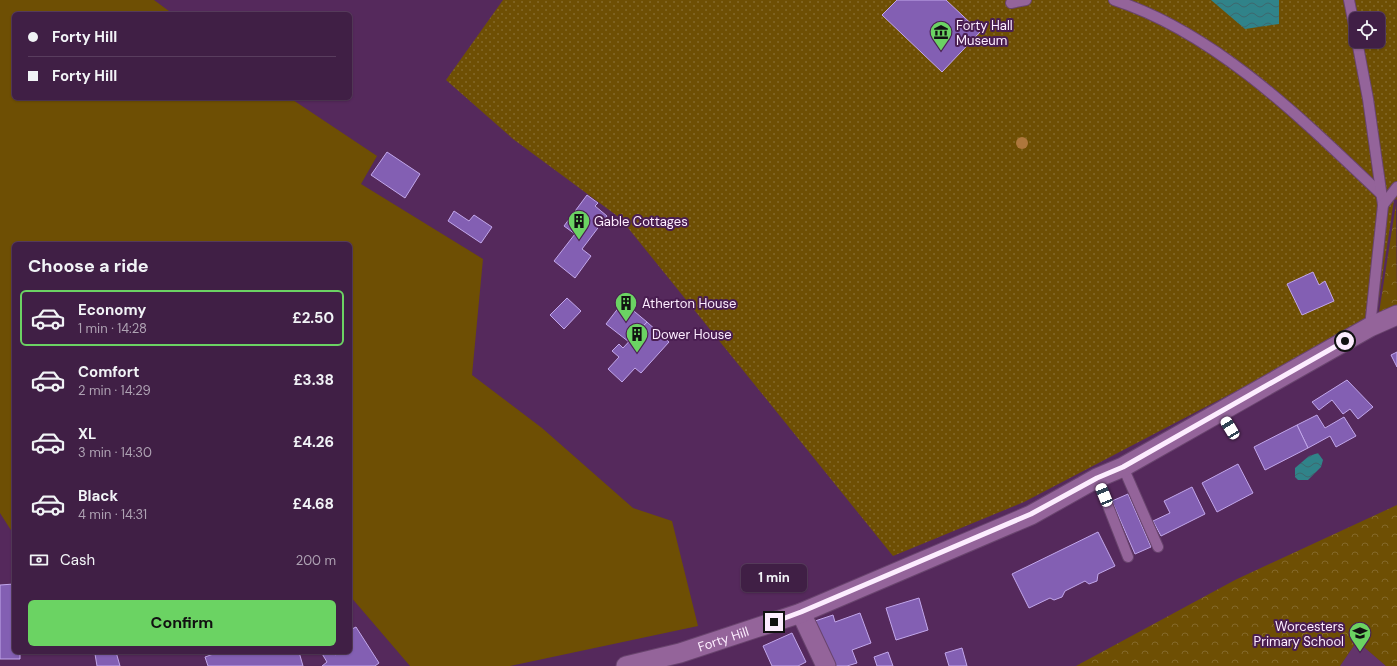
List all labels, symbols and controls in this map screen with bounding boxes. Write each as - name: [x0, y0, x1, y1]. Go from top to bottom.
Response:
- map controls: [1349, 12, 1385, 48]
- button: locate: [1349, 12, 1385, 48]
- place label: Forty Hall Museum: [956, 17, 1013, 49]
- museum icon: Forty Hall Museum: [928, 19, 954, 52]
- text: Forty Hill: [52, 27, 117, 47]
- text: Forty Hill: [52, 66, 117, 86]
- building icon: Gable Cottages: [566, 208, 592, 241]
- place label: Gable Cottages: [594, 213, 688, 230]
- text: Choose a ride: [28, 254, 149, 278]
- building icon: Atherton House: [613, 290, 639, 323]
- place label: Atherton House: [642, 295, 736, 312]
- icon: car: [30, 300, 66, 336]
- text: Economy: [78, 300, 146, 320]
- text: £2.50: [292, 308, 334, 328]
- text: 1 min · 14:28: [78, 320, 147, 337]
- building icon: Dower House: [624, 321, 650, 354]
- place label: Dower House: [652, 326, 732, 343]
- route start: [1336, 332, 1354, 350]
- icon: car: [30, 362, 66, 398]
- text: Comfort: [78, 362, 139, 382]
- text: £3.38: [293, 370, 334, 390]
- text: 2 min · 14:29: [78, 382, 151, 399]
- car: [1219, 415, 1241, 441]
- icon: car: [30, 424, 66, 460]
- text: XL: [78, 424, 96, 444]
- text: £4.26: [293, 432, 334, 452]
- text: 3 min · 14:30: [78, 444, 152, 461]
- car: [1094, 482, 1114, 508]
- icon: car: [30, 486, 66, 522]
- text: Black: [78, 486, 118, 506]
- text: £4.68: [293, 494, 334, 514]
- text: 4 min · 14:31: [78, 506, 147, 523]
- icon: cash: [28, 549, 50, 571]
- text: Cash: [60, 550, 95, 570]
- text: 200 m: [296, 552, 336, 569]
- callout: 1 min: [741, 564, 807, 592]
- text: 1 min: [758, 569, 790, 586]
- button: Confirm: [28, 600, 336, 646]
- route end: [765, 613, 783, 631]
- place label: Worcesters Primary School: [1254, 618, 1344, 650]
- school or university icon: Worcesters Primary School: [1347, 620, 1373, 653]
- street label: Forty Hill: [695, 622, 751, 655]

